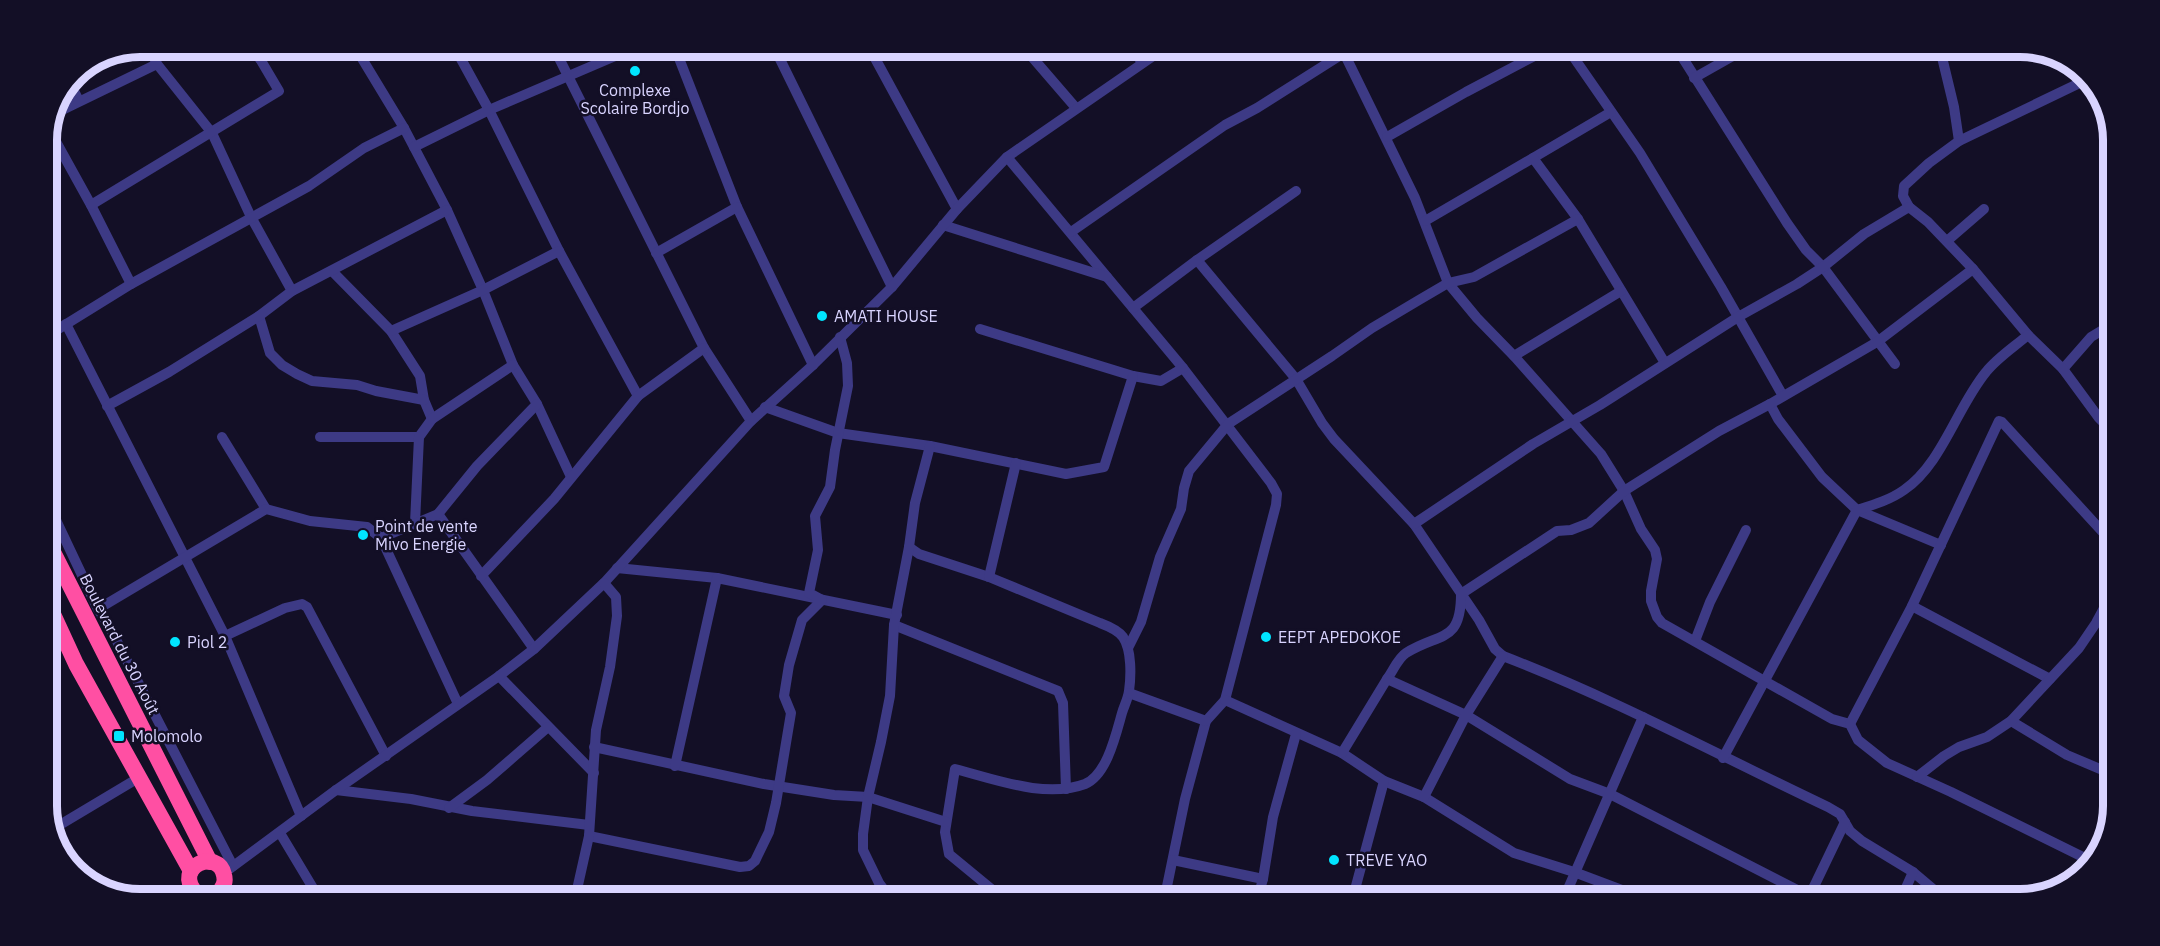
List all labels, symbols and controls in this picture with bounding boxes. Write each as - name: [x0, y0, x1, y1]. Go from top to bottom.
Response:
- marker: Complexe Scolaire Bordjo: [628, 64, 642, 78]
- place label: Complexe Scolaire Bordjo: [581, 80, 689, 118]
- place label: AMATI HOUSE: [834, 306, 938, 326]
- marker: AMATI HOUSE: [815, 309, 829, 323]
- place label: Point de vente Mivo Energie: [375, 516, 478, 554]
- marker: Point de vente Mivo Energie: [356, 528, 370, 542]
- street label: Boulevard du 30 Août: [76, 570, 164, 718]
- place label: EEPT APEDOKOE: [1278, 627, 1401, 647]
- marker: EEPT APEDOKOE: [1259, 630, 1273, 644]
- place label: Piol 2: [187, 632, 227, 652]
- marker: Piol 2: [168, 635, 182, 649]
- place label: Molomolo: [131, 726, 203, 746]
- marker: Molomolo: [112, 729, 126, 743]
- place label: TREVE YAO: [1346, 850, 1427, 870]
- marker: TREVE YAO: [1327, 853, 1341, 867]

